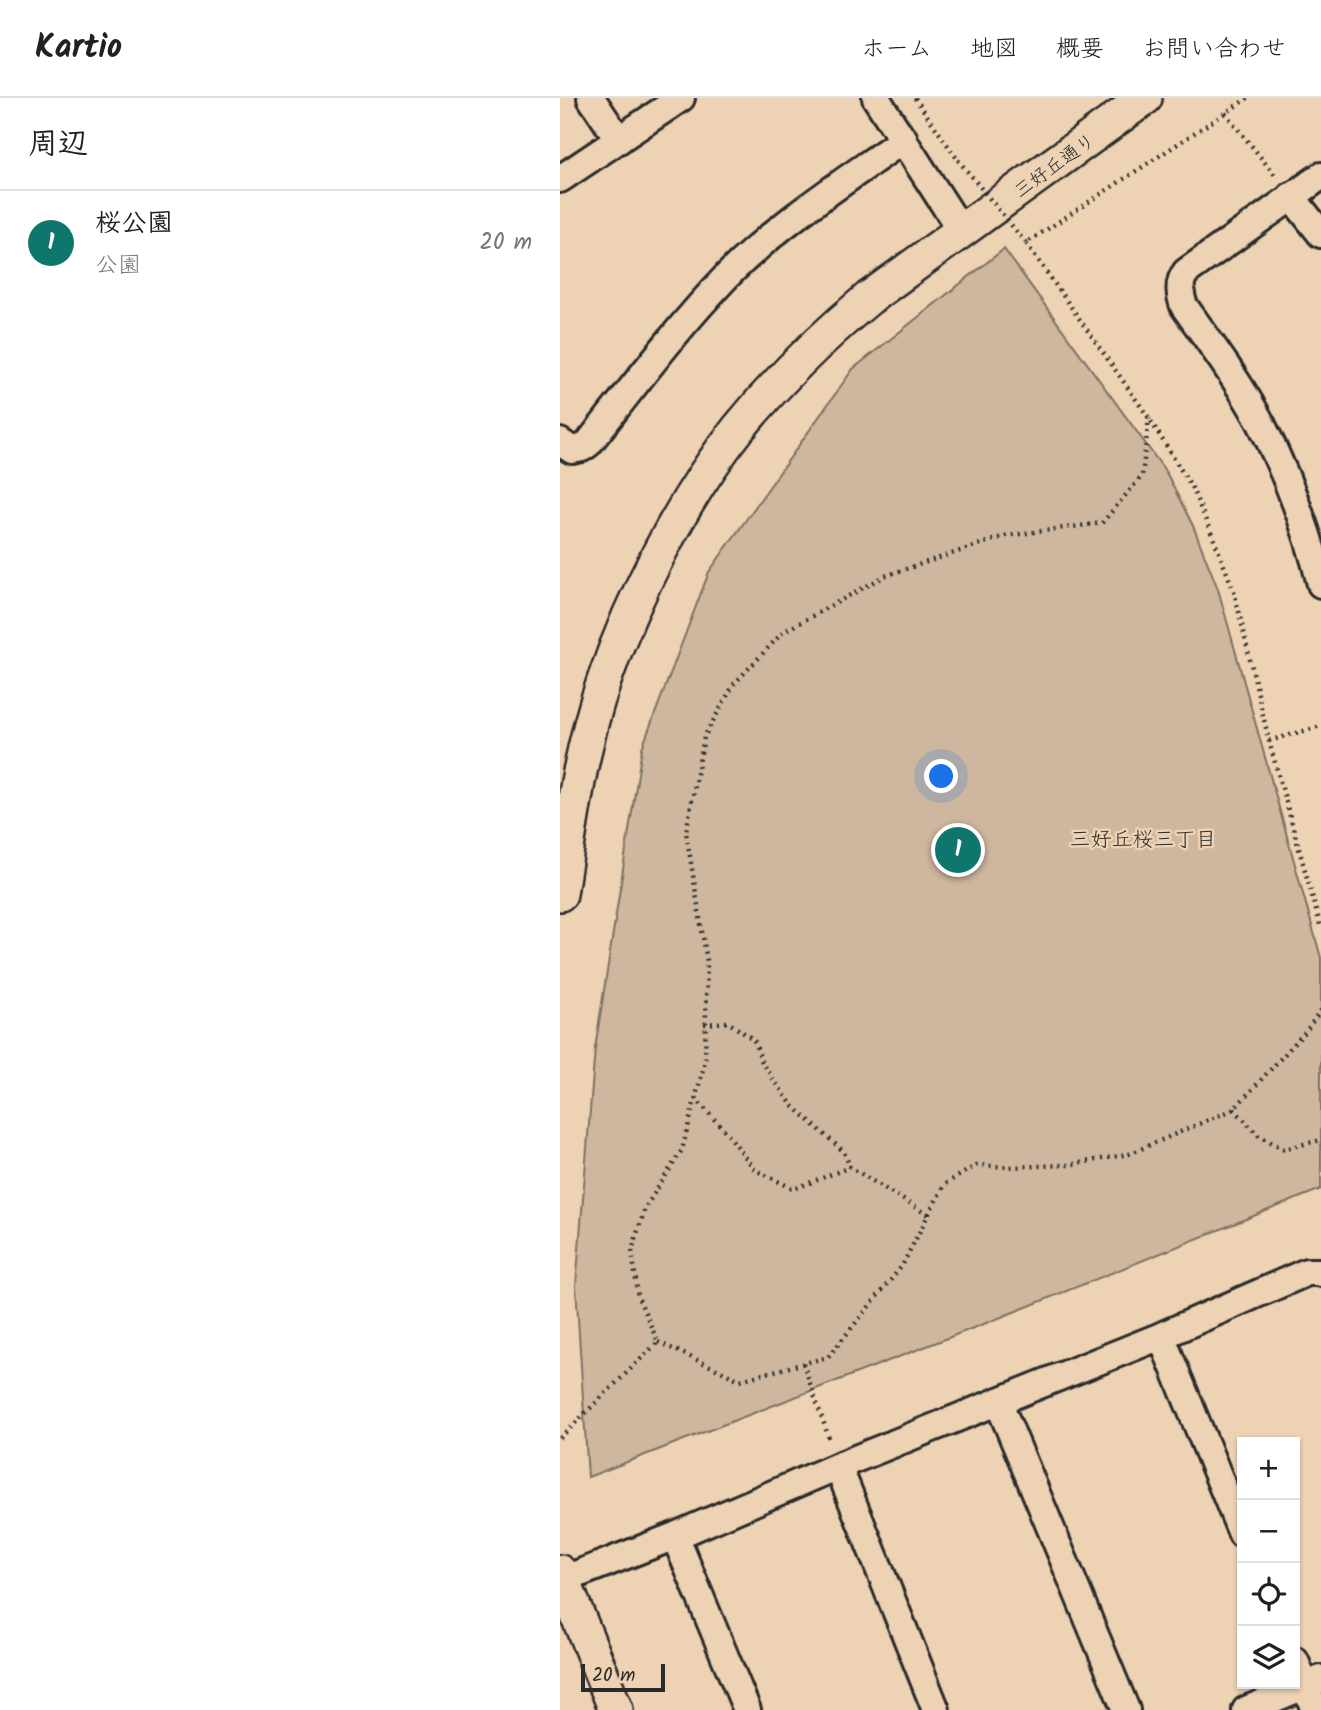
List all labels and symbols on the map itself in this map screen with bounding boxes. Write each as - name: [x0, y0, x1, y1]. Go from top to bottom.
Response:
- street label: 三好丘通り: [1008, 127, 1102, 207]
- your location: [924, 759, 958, 793]
- pin: 1: [935, 824, 981, 876]
- district label: 三好丘桜三丁目: [1070, 824, 1217, 857]
- scale bar: [581, 1661, 665, 1693]

